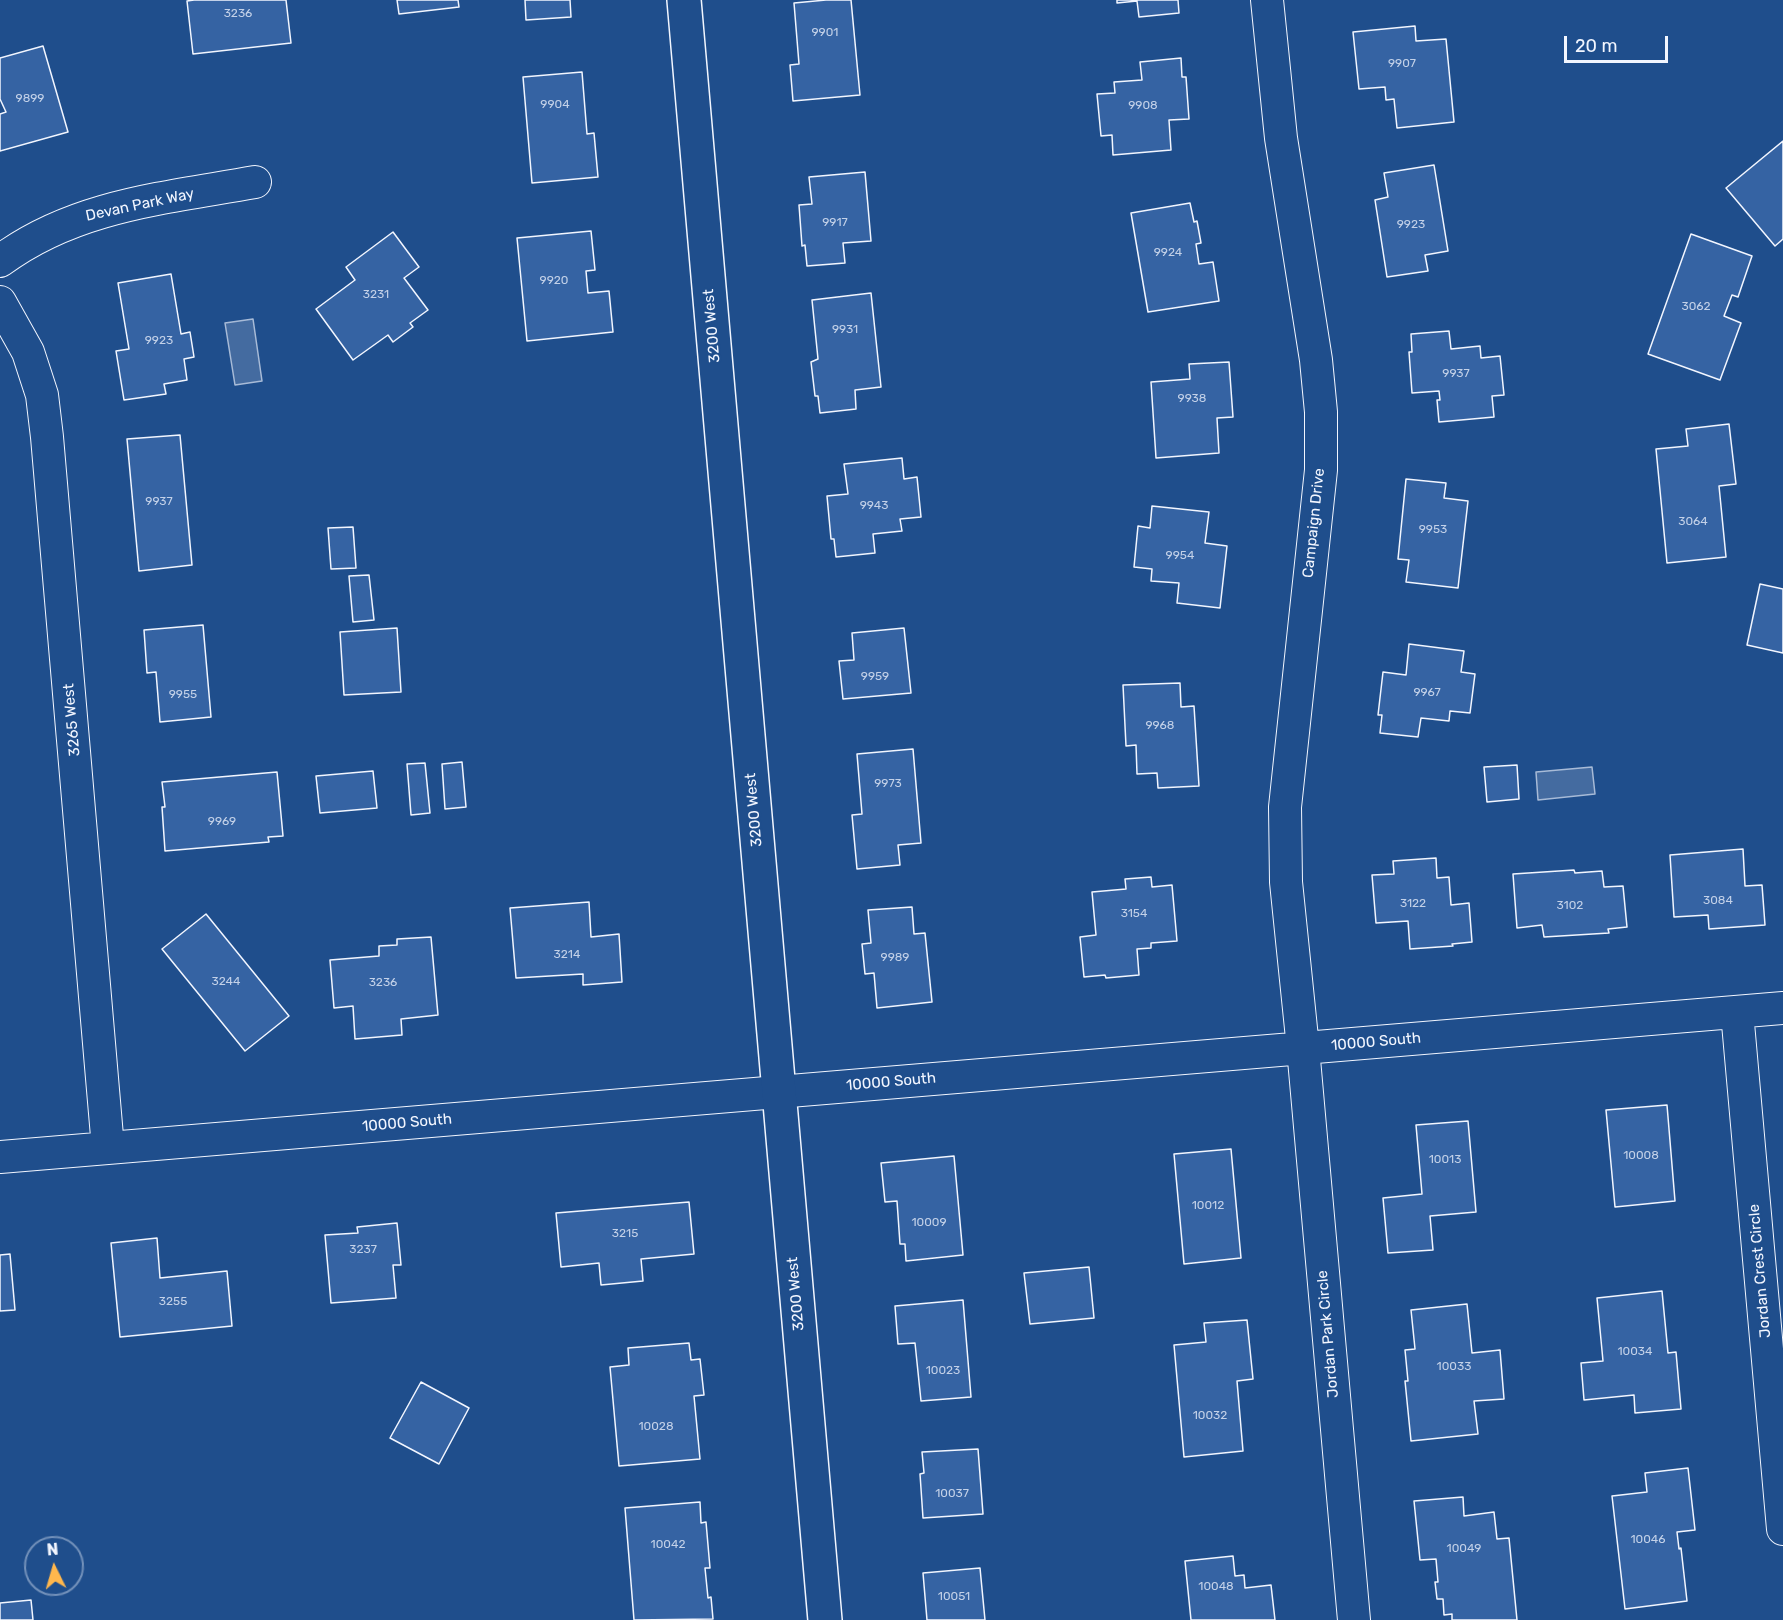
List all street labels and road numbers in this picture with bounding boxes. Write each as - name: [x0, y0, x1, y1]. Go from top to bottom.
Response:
- street label: Devan Park Way: [84, 185, 196, 225]
- street label: 3200 West: [700, 288, 724, 364]
- street label: Campaign Drive: [1299, 467, 1329, 579]
- street label: 3265 West: [60, 683, 84, 757]
- street label: 3200 West: [742, 772, 766, 848]
- street label: 10000 South: [1330, 1029, 1422, 1055]
- street label: 10000 South: [845, 1069, 937, 1095]
- street label: 10000 South: [361, 1110, 453, 1136]
- street label: Jordan Crest Circle: [1745, 1203, 1775, 1339]
- street label: 3200 West: [784, 1256, 808, 1332]
- street label: Jordan Park Circle: [1313, 1269, 1343, 1399]

